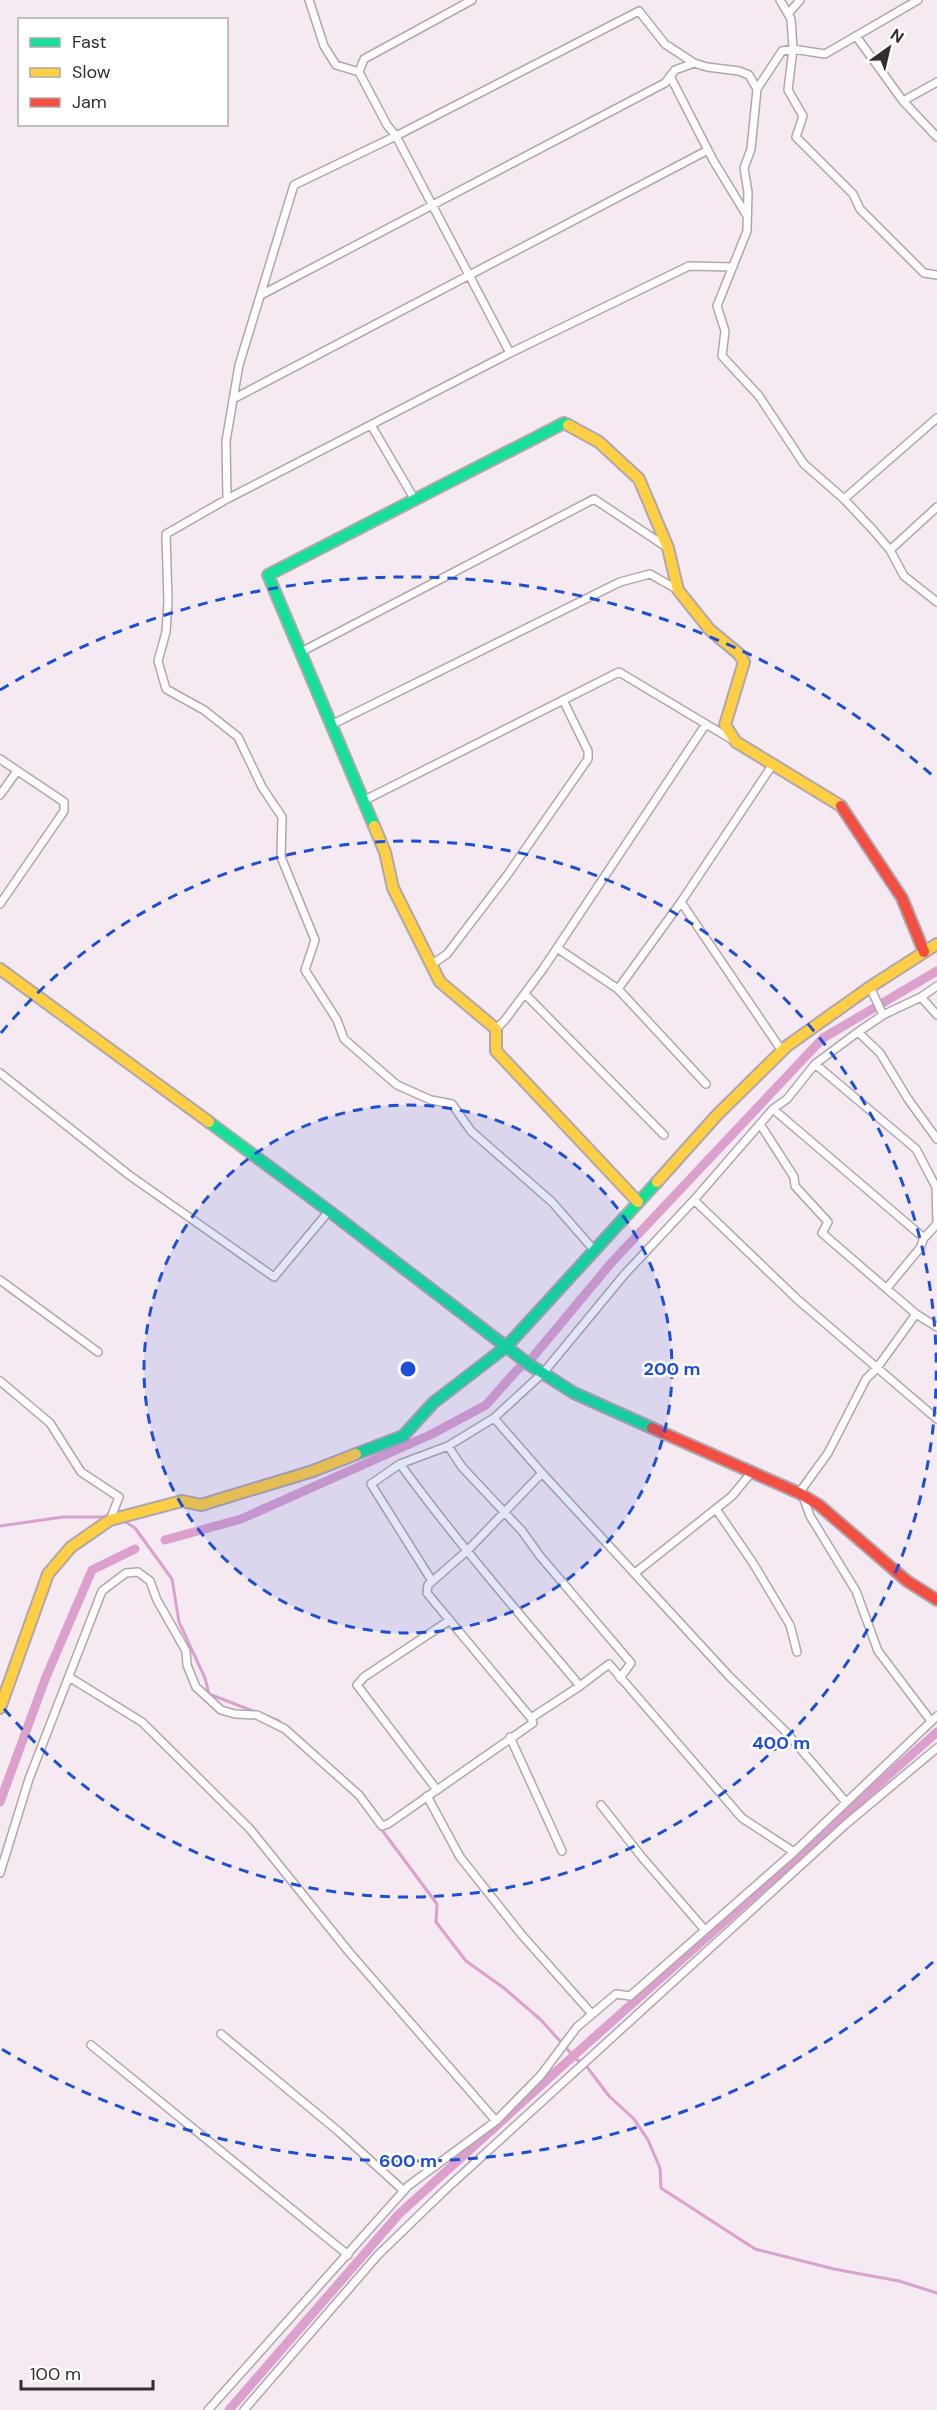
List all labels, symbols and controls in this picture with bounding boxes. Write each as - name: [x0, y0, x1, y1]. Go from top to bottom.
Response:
- legend: [18, 18, 228, 126]
- north arrow: [859, 18, 919, 78]
- text: N: [886, 24, 908, 48]
- text: Fast: [72, 30, 107, 54]
- text: Slow: [72, 60, 111, 84]
- text: Jam: [72, 90, 107, 114]
- text: 200 m: [644, 1357, 700, 1381]
- centre of rings: [398, 1359, 418, 1379]
- text: 400 m: [752, 1731, 810, 1755]
- text: 600 m: [379, 2149, 437, 2173]
- scale bar: [21, 2353, 153, 2391]
- text: 100 m: [30, 2362, 81, 2386]

